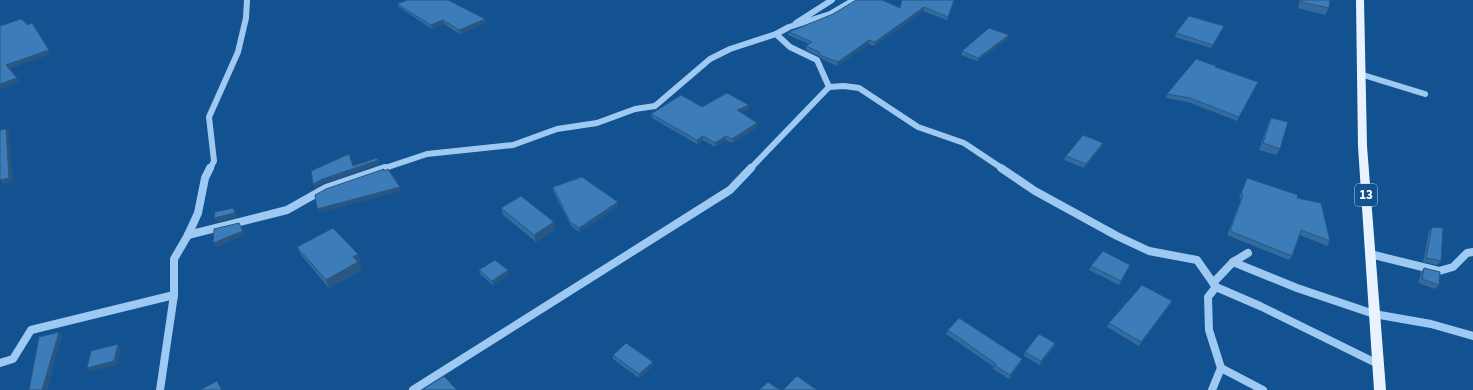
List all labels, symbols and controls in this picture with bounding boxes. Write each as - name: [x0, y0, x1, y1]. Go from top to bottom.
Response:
- road number: 13: [1355, 184, 1377, 206]

